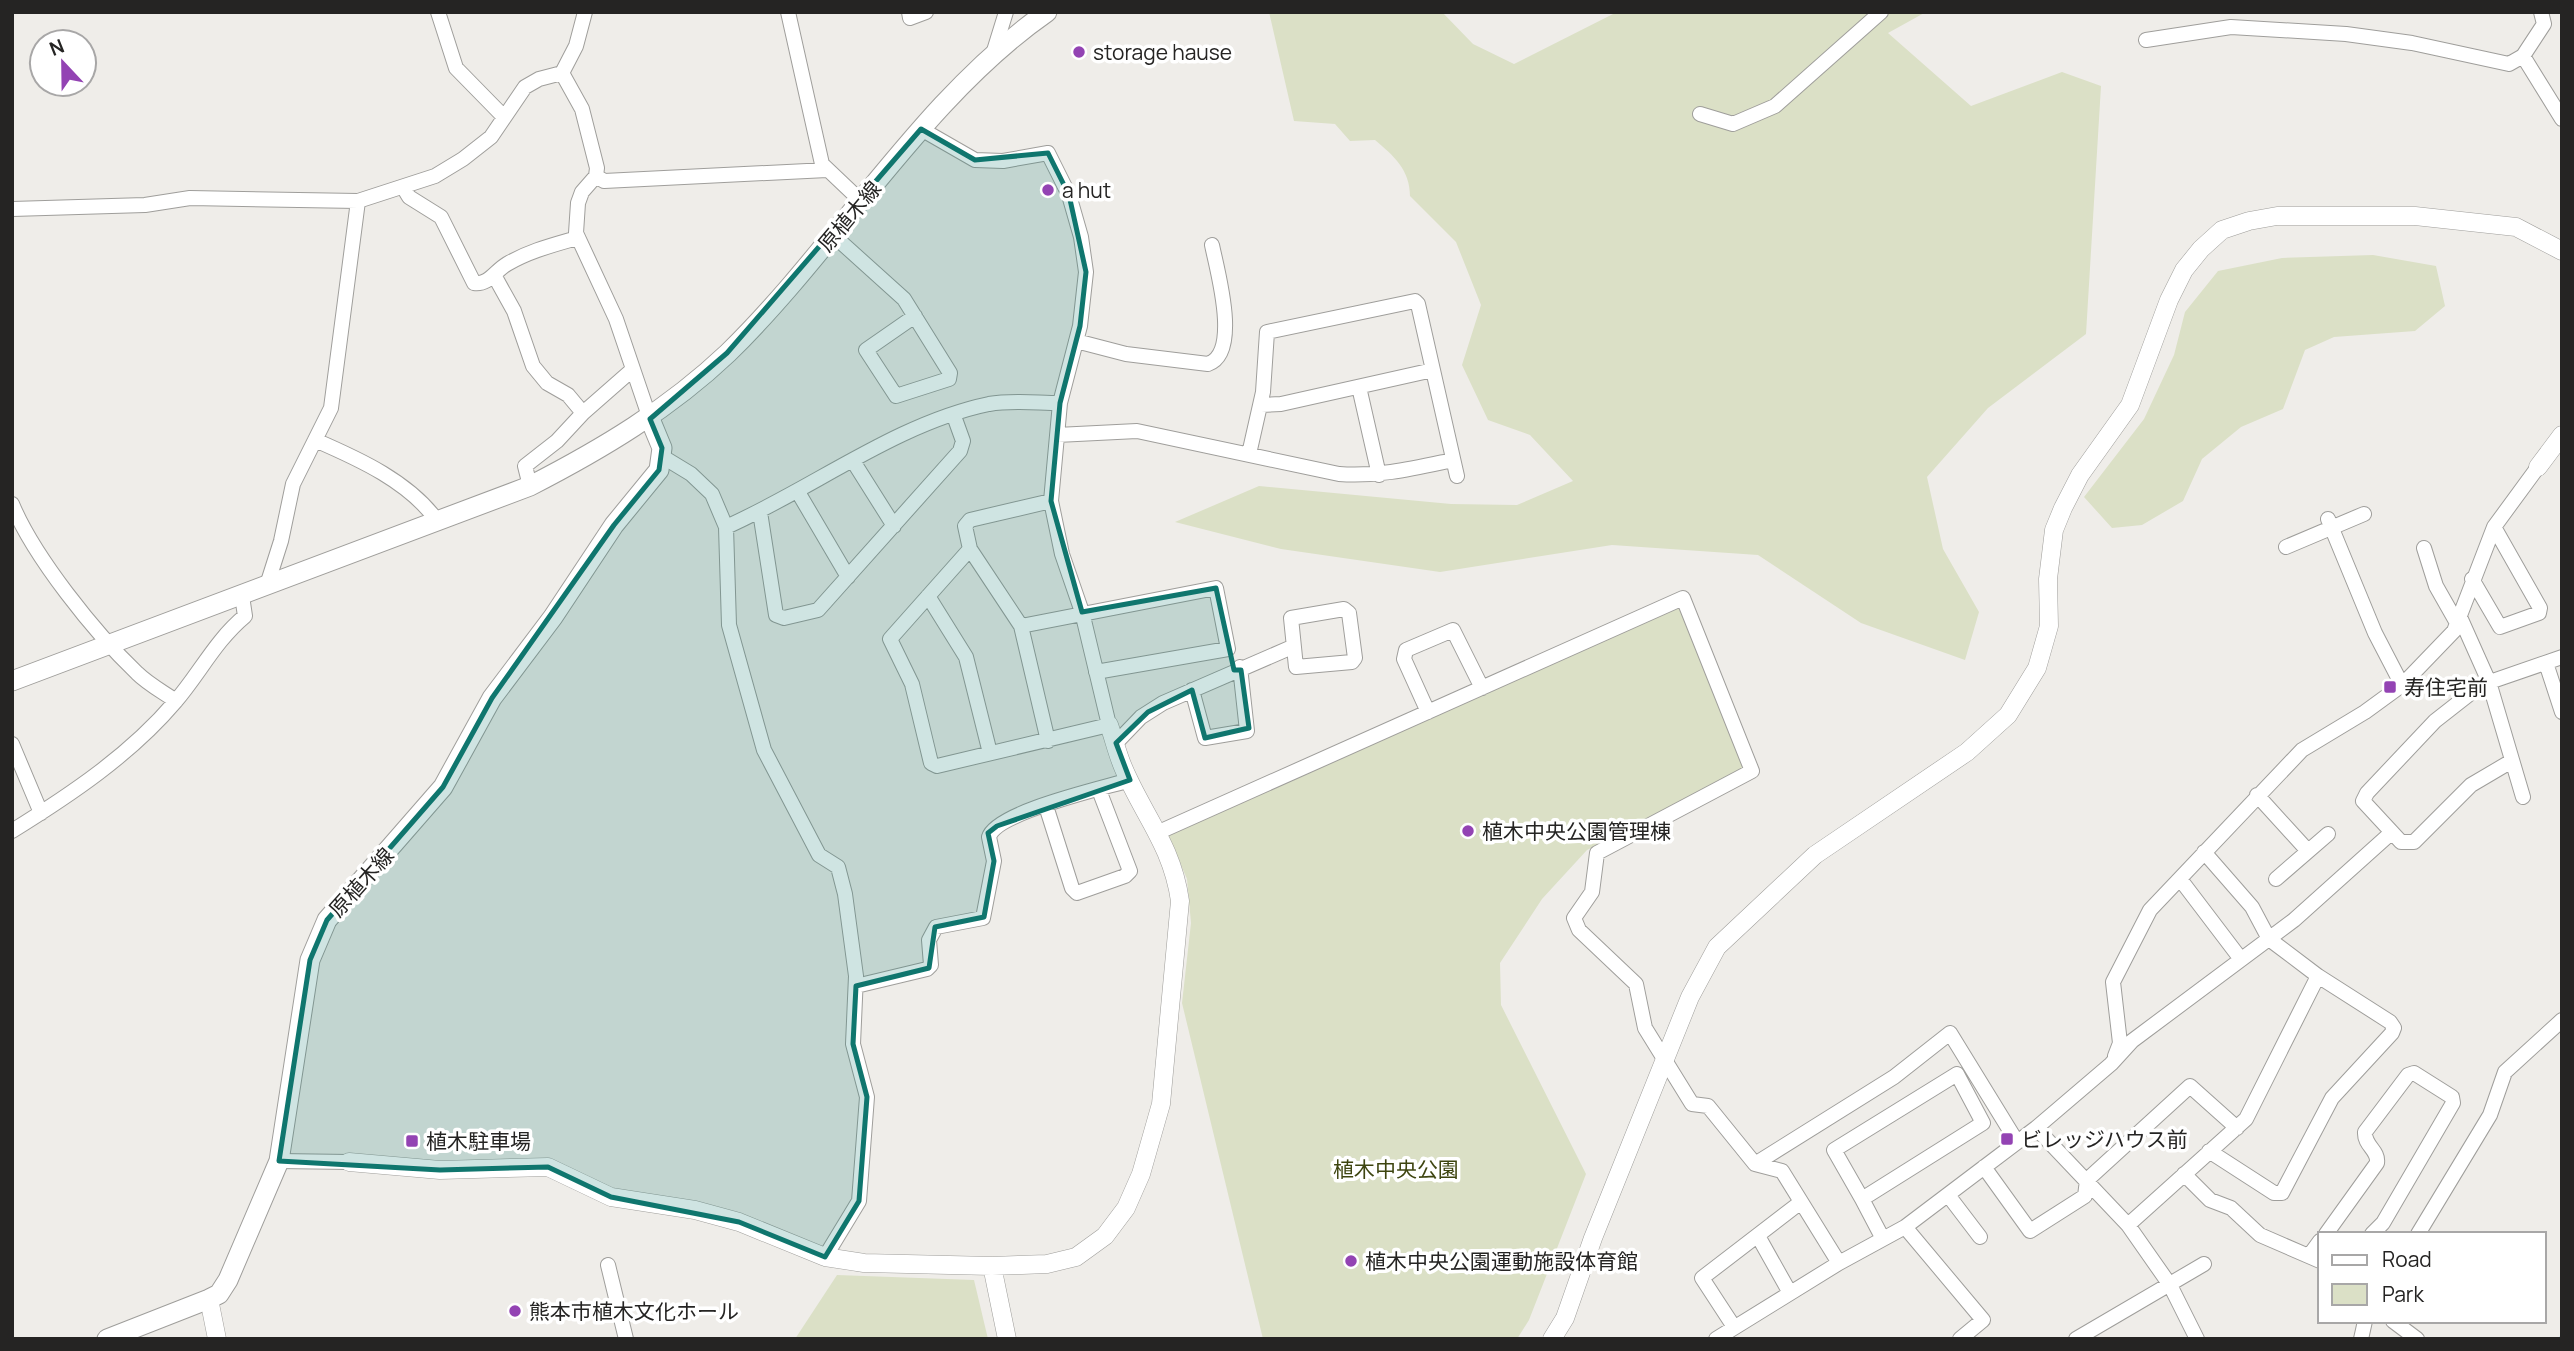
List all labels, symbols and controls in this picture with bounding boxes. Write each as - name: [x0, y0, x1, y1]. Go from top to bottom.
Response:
- north arrow: [28, 28, 98, 98]
- text: N: [45, 33, 68, 62]
- place label: storage hause: [1093, 38, 1232, 66]
- marker: storage hause: [1071, 44, 1087, 60]
- street label: 原植木線: [811, 175, 887, 257]
- place label: a hut: [1062, 176, 1111, 204]
- marker: a hut: [1040, 182, 1056, 198]
- place label: 寿住宅前: [2404, 673, 2488, 701]
- marker: 寿住宅前: [2382, 679, 2398, 695]
- place label: 植木中央公園管理棟: [1482, 817, 1671, 845]
- marker: 植木中央公園管理棟: [1460, 823, 1476, 839]
- street label: 原植木線: [322, 841, 400, 923]
- place label: ビレッジハウス前: [2021, 1125, 2188, 1153]
- place label: 植木駐車場: [426, 1127, 531, 1155]
- marker: ビレッジハウス前: [1999, 1131, 2015, 1147]
- marker: 植木駐車場: [404, 1133, 420, 1149]
- park label: 植木中央公園: [1333, 1155, 1459, 1183]
- legend: [2318, 1232, 2546, 1323]
- text: Road: [2382, 1245, 2432, 1273]
- place label: 植木中央公園運動施設体育館: [1365, 1247, 1638, 1275]
- marker: 植木中央公園運動施設体育館: [1343, 1253, 1359, 1269]
- text: Park: [2382, 1280, 2424, 1308]
- place label: 熊本市植木文化ホール: [529, 1297, 739, 1325]
- marker: 熊本市植木文化ホール: [507, 1303, 523, 1319]

